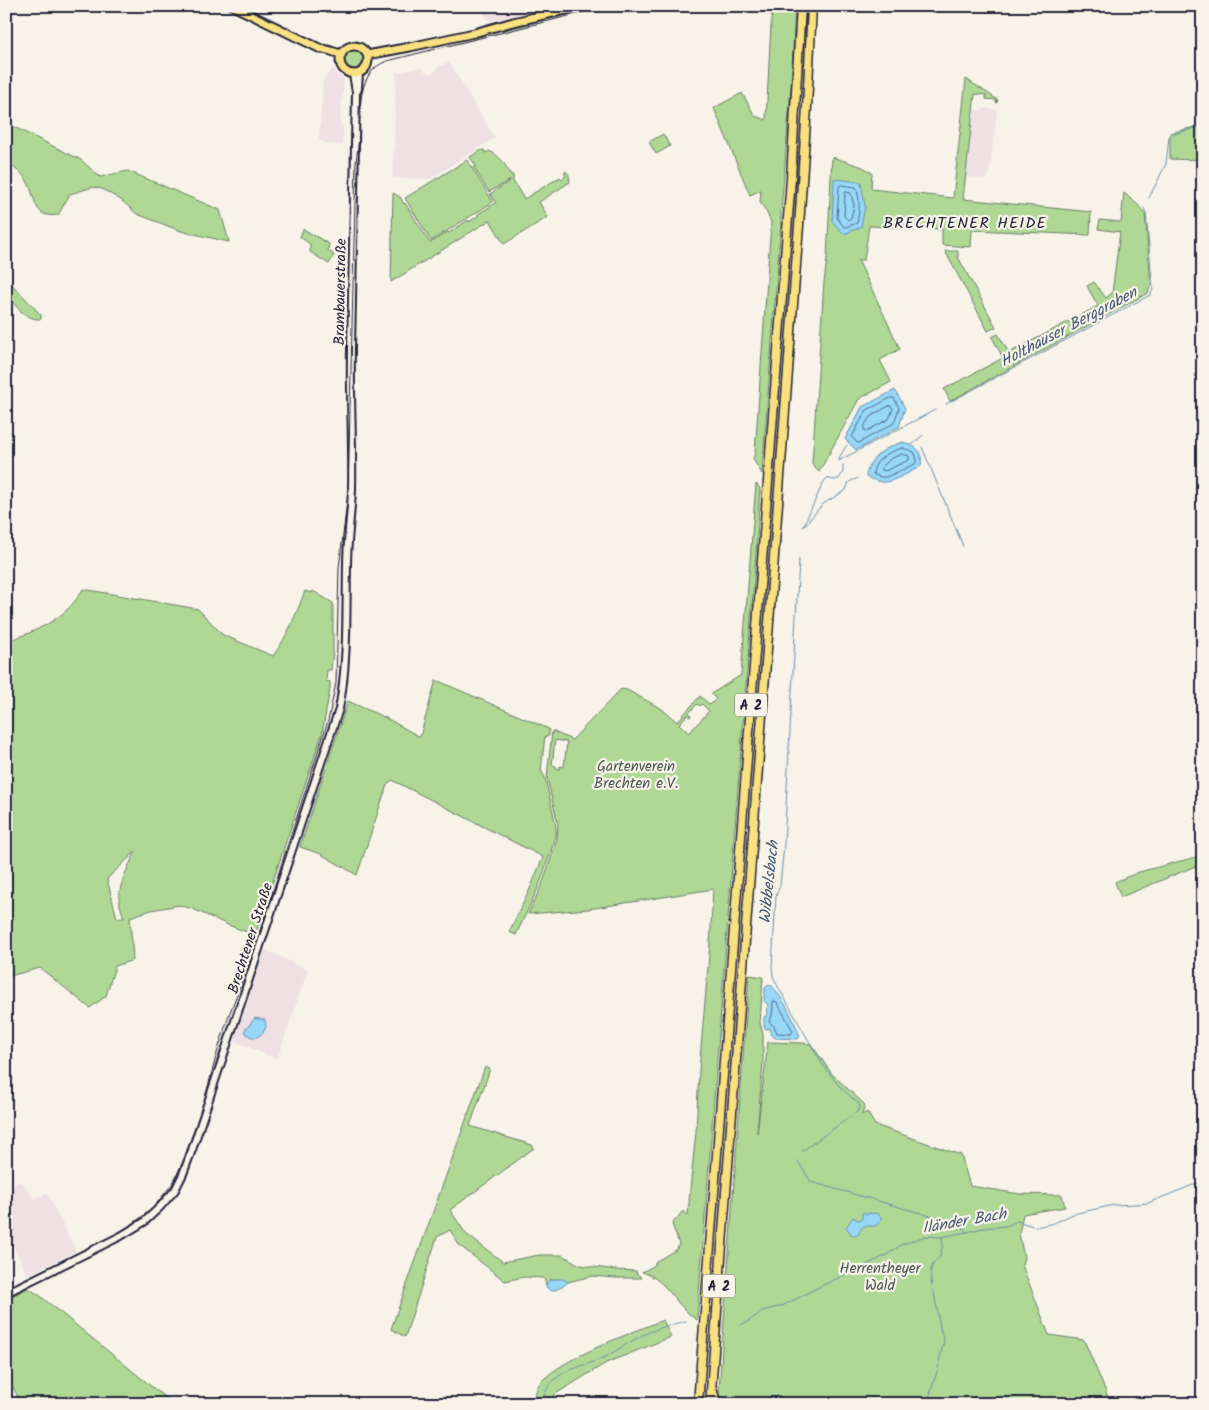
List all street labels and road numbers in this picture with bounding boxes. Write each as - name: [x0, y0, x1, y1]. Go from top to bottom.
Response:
- street label: Brambauerstraße: [328, 238, 354, 346]
- road number: A 2: [735, 694, 767, 716]
- street label: Brechtener Straße: [222, 879, 280, 997]
- road number: A 2: [703, 1274, 735, 1298]

